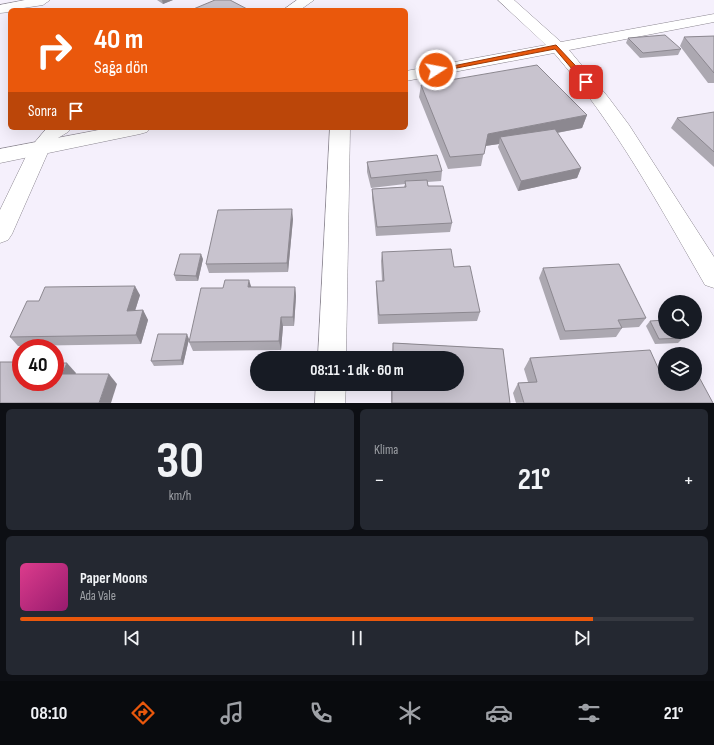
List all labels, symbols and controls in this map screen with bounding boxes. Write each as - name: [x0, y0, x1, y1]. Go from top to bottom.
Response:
- text: 40 m: [94, 23, 143, 56]
- icon: right: [28, 24, 80, 76]
- position arrow: [415, 49, 457, 91]
- text: Sağa dön: [94, 57, 148, 78]
- pin: [569, 65, 603, 99]
- icon: arrive: [575, 71, 597, 93]
- icon: arrive: [65, 100, 87, 122]
- text: Sonra: [28, 102, 57, 121]
- map controls: [658, 295, 702, 391]
- button: search: [658, 295, 702, 339]
- speed limit sign: 40: [12, 339, 64, 391]
- button: layers: [658, 347, 702, 391]
- text: 08:11 · 1 dk · 60 m: [310, 361, 404, 380]
- text: 30: [156, 430, 204, 493]
- text: Klima: [374, 442, 398, 458]
- text: 21°: [518, 462, 550, 498]
- text: −: [374, 467, 385, 494]
- text: +: [683, 467, 694, 494]
- text: km/h: [169, 488, 191, 504]
- text: Paper Moons: [80, 569, 148, 588]
- text: Ada Vale: [80, 588, 116, 604]
- icon: previous: [121, 627, 143, 649]
- icon: pause: [346, 627, 368, 649]
- icon: next: [571, 627, 593, 649]
- icon: directions: [129, 699, 157, 727]
- icon: music: [218, 699, 246, 727]
- icon: phone: [307, 699, 335, 727]
- icon: climate: [396, 699, 424, 727]
- icon: car: [485, 699, 513, 727]
- icon: filters: [575, 699, 603, 727]
- text: 08:10: [31, 703, 67, 724]
- text: 21°: [664, 703, 683, 724]

